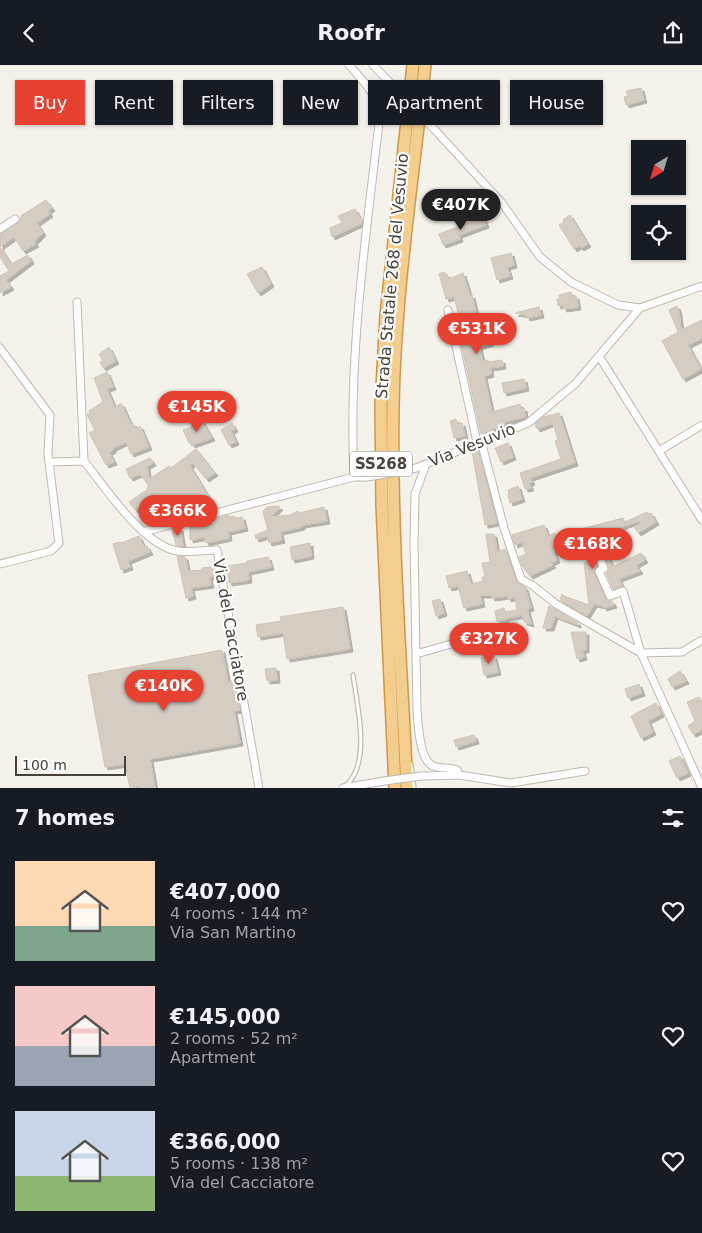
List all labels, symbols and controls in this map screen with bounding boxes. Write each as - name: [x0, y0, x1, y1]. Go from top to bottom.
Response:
- icon: back: [15, 19, 43, 47]
- icon: share: [659, 19, 687, 47]
- text: Roofr: [317, 20, 385, 45]
- chip: Buy: [15, 80, 85, 125]
- chip: Rent: [95, 80, 173, 125]
- chip: Filters: [183, 80, 273, 125]
- chip: New: [283, 80, 358, 125]
- chip: Apartment: [368, 80, 500, 125]
- chip: House: [510, 80, 603, 125]
- north arrow: [631, 140, 686, 195]
- map controls: [631, 140, 686, 260]
- street label: Strada Statale 268 del Vesuvio: [372, 152, 412, 400]
- pin: €407K: [426, 189, 496, 231]
- text: €407K: [433, 195, 489, 214]
- button: locate: [631, 205, 686, 260]
- pin: €531K: [442, 313, 512, 355]
- text: €531K: [449, 319, 505, 338]
- pin: €145K: [162, 391, 232, 433]
- text: €145K: [169, 397, 225, 416]
- street label: Via Vesuvio: [426, 419, 518, 471]
- road number: SS268: [350, 451, 412, 477]
- pin: €366K: [143, 495, 213, 537]
- text: €366K: [150, 501, 206, 520]
- pin: €168K: [558, 527, 628, 570]
- text: €168K: [565, 534, 621, 553]
- street label: Via del Cacciatore: [209, 557, 253, 703]
- pin: €327K: [454, 623, 524, 665]
- text: €327K: [461, 629, 517, 648]
- pin: €140K: [129, 669, 199, 712]
- text: €140K: [136, 676, 192, 695]
- scale bar: [15, 753, 126, 776]
- text: 100 m: [22, 757, 67, 773]
- icon: filters: [659, 804, 687, 832]
- text: 7 homes: [15, 806, 115, 830]
- text: €407,000: [170, 880, 280, 904]
- icon: home: [55, 881, 115, 941]
- icon: heart: [659, 897, 687, 925]
- text: 4 rooms · 144 m²: [170, 904, 308, 923]
- text: Via San Martino: [170, 923, 296, 942]
- text: €145,000: [170, 1005, 280, 1029]
- icon: home: [55, 1006, 115, 1066]
- icon: heart: [659, 1022, 687, 1050]
- text: 2 rooms · 52 m²: [170, 1029, 298, 1048]
- text: Apartment: [170, 1048, 256, 1067]
- text: €366,000: [170, 1130, 280, 1154]
- icon: home: [55, 1131, 115, 1191]
- icon: heart: [659, 1147, 687, 1175]
- text: 5 rooms · 138 m²: [170, 1154, 308, 1173]
- text: Via del Cacciatore: [170, 1173, 314, 1192]

